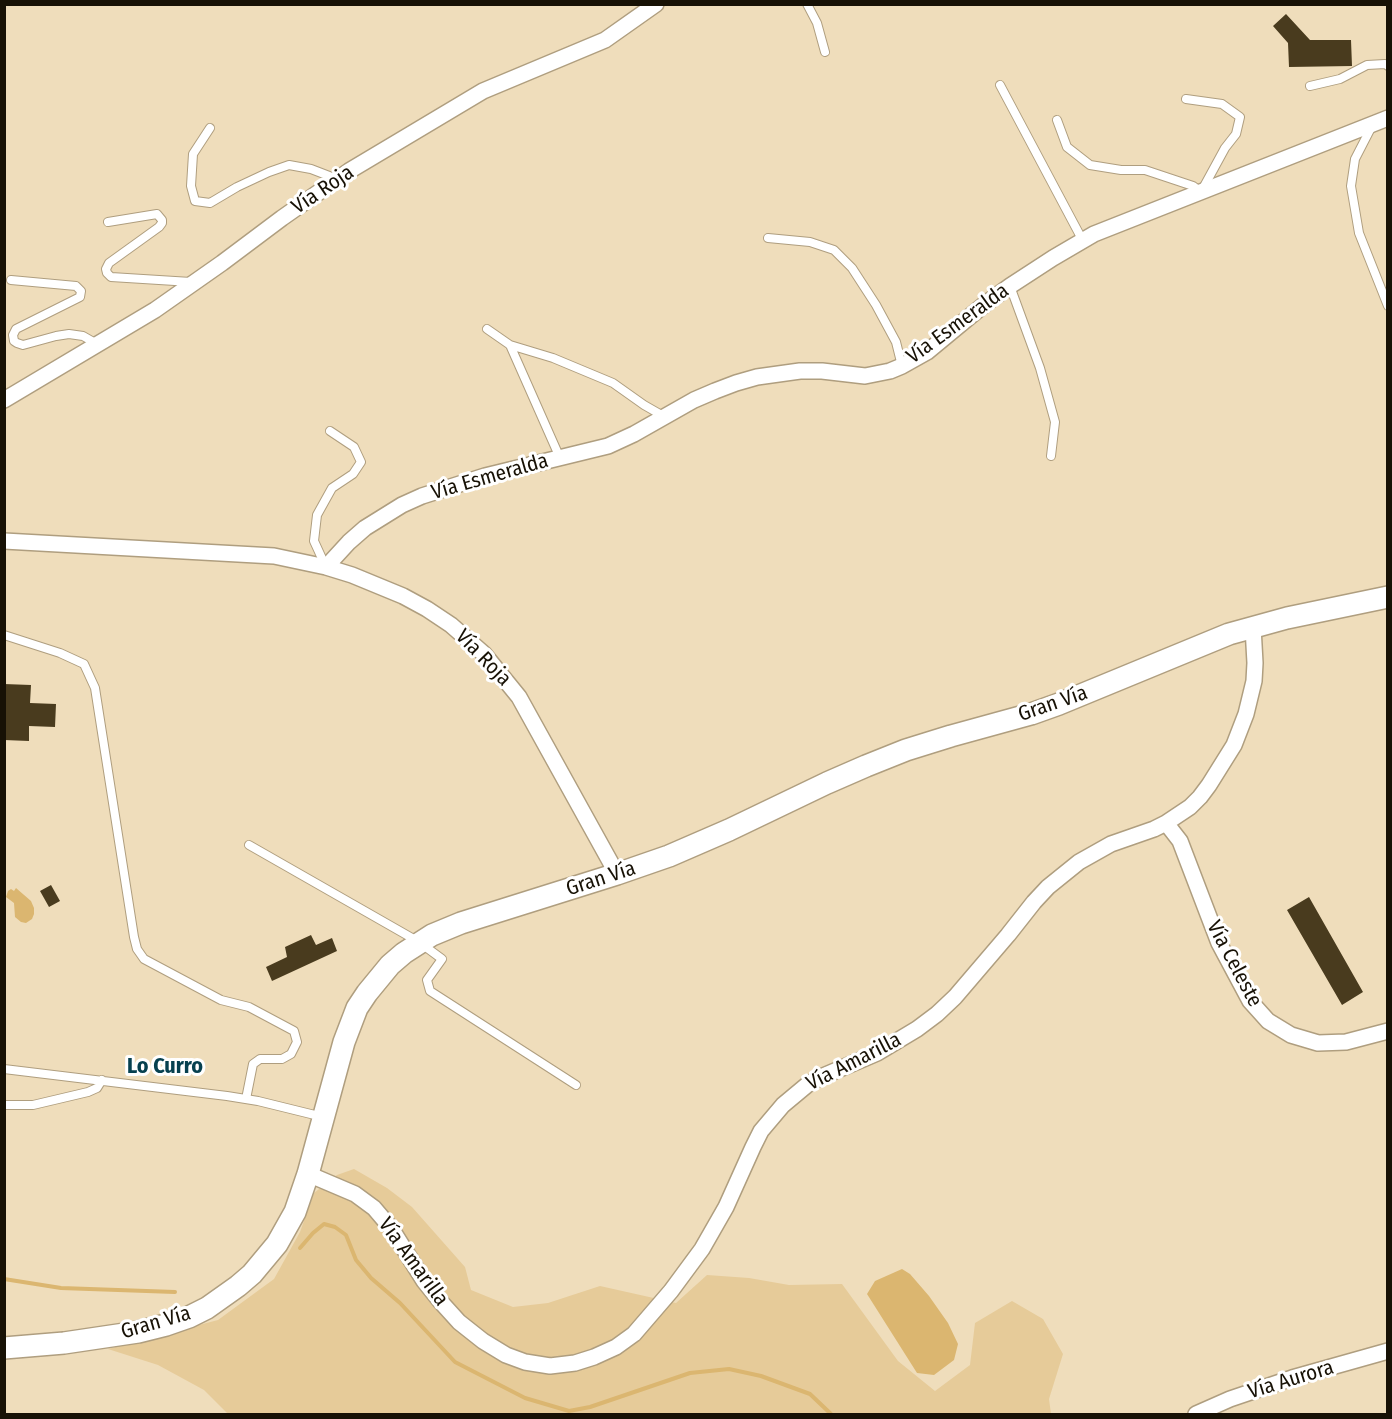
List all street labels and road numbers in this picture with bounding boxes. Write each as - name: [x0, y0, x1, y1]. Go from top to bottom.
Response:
- street label: Vía Roja: [287, 160, 359, 220]
- street label: Vía Esmeralda: [902, 278, 1014, 370]
- street label: Vía Esmeralda: [429, 448, 551, 506]
- street label: Vía Roja: [450, 624, 516, 692]
- street label: Gran Vía: [1015, 680, 1091, 728]
- street label: Gran Vía: [563, 856, 639, 902]
- street label: Vía Celeste: [1201, 917, 1267, 1011]
- street label: Vía Amarilla: [802, 1027, 906, 1097]
- street label: Vía Amarilla: [373, 1213, 453, 1311]
- street label: Gran Vía: [118, 1301, 194, 1345]
- street label: Vía Aurora: [1245, 1355, 1337, 1405]

